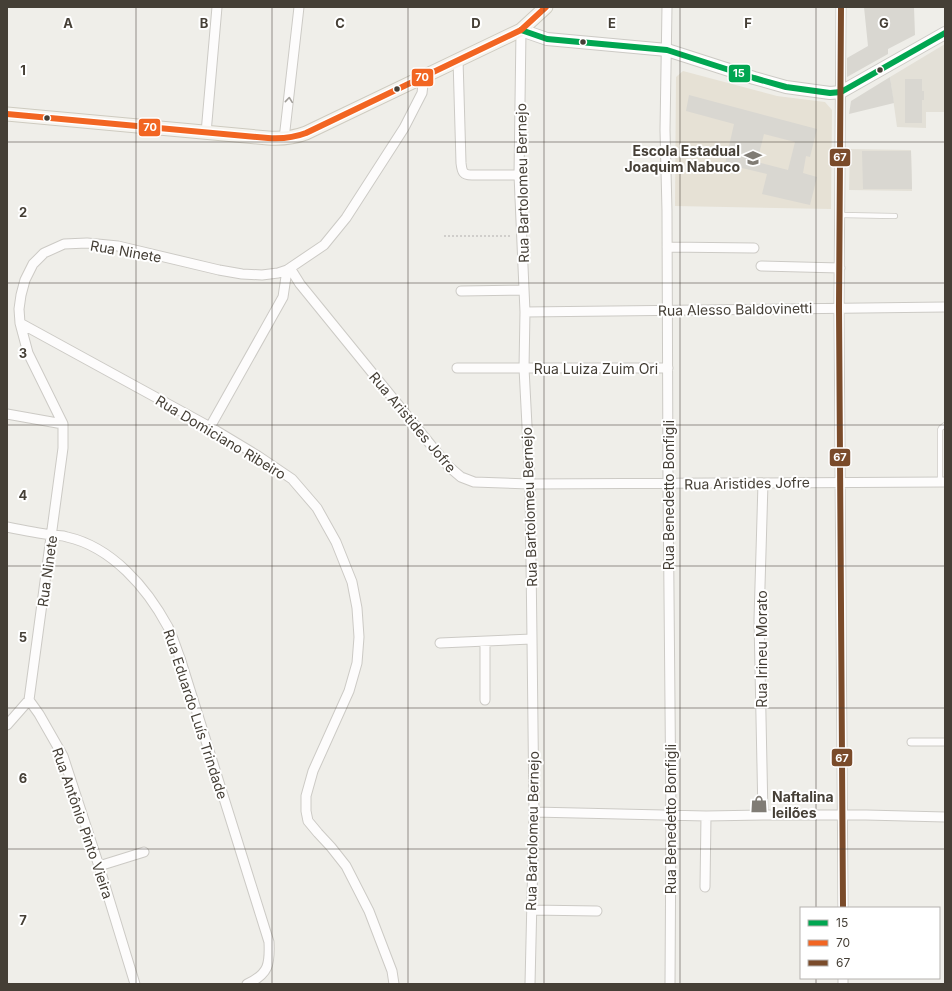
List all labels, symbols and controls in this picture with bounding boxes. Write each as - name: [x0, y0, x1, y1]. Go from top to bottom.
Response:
- text: A: [63, 15, 73, 31]
- text: B: [200, 15, 209, 31]
- text: C: [335, 15, 345, 31]
- text: D: [471, 15, 481, 31]
- text: E: [608, 15, 616, 31]
- text: F: [744, 15, 752, 31]
- text: G: [879, 15, 889, 31]
- unlabelled marker: [578, 37, 588, 47]
- text: 1: [20, 62, 26, 78]
- line badge: 15: [728, 64, 751, 83]
- unlabelled marker: [875, 65, 885, 75]
- text: 15: [733, 66, 745, 80]
- line badge: 70: [411, 68, 434, 87]
- text: 70: [415, 70, 429, 84]
- unlabelled marker: [392, 84, 402, 94]
- one-way arrow: [284, 97, 293, 103]
- street label: Rua Bartolomeu Bernejo: [512, 103, 532, 263]
- unlabelled marker: [42, 113, 52, 123]
- line badge: 70: [138, 118, 161, 137]
- text: 70: [143, 120, 157, 134]
- place label: Escola Estadual Joaquim Nabuco: [624, 142, 740, 175]
- school or university icon: Escola Estadual Joaquim Nabuco: [743, 148, 763, 168]
- line badge: 67: [829, 148, 851, 167]
- text: 67: [833, 150, 847, 164]
- text: 2: [19, 204, 27, 220]
- street label: Rua Ninete: [89, 236, 163, 266]
- street label: Rua Alesso Baldovinetti: [658, 299, 812, 319]
- text: 3: [19, 345, 27, 361]
- street label: Rua Luiza Zuim Ori: [534, 360, 658, 377]
- street label: Rua Aristides Jofre: [366, 368, 460, 476]
- street label: Rua Domiciano Ribeiro: [153, 391, 289, 483]
- street label: Rua Benedetto Bonfigli: [660, 420, 677, 570]
- street label: Rua Bartolomeu Bernejo: [518, 427, 540, 587]
- line badge: 67: [829, 448, 851, 467]
- text: 67: [833, 450, 847, 464]
- street label: Rua Aristides Jofre: [684, 473, 810, 493]
- text: 4: [19, 487, 28, 503]
- street label: Rua Ninete: [34, 534, 60, 608]
- street label: Rua Irineu Morato: [753, 590, 770, 708]
- street label: Rua Eduardo Luís Trindade: [160, 627, 232, 801]
- text: 5: [19, 629, 27, 645]
- street label: Rua Benedetto Bonfigli: [662, 744, 679, 894]
- street label: Rua Antônio Pinto Vieira: [49, 745, 117, 901]
- line badge: 67: [831, 748, 853, 767]
- street label: Rua Bartolomeu Bernejo: [522, 751, 542, 911]
- text: 67: [835, 751, 849, 765]
- text: 6: [19, 770, 27, 786]
- place label: Naftalina leilões: [772, 788, 834, 821]
- shop icon: Naftalina leilões: [749, 794, 769, 814]
- legend: [800, 907, 940, 979]
- text: 7: [19, 912, 27, 928]
- text: 15: [836, 915, 848, 930]
- text: 70: [836, 935, 850, 950]
- text: 67: [836, 955, 850, 970]

